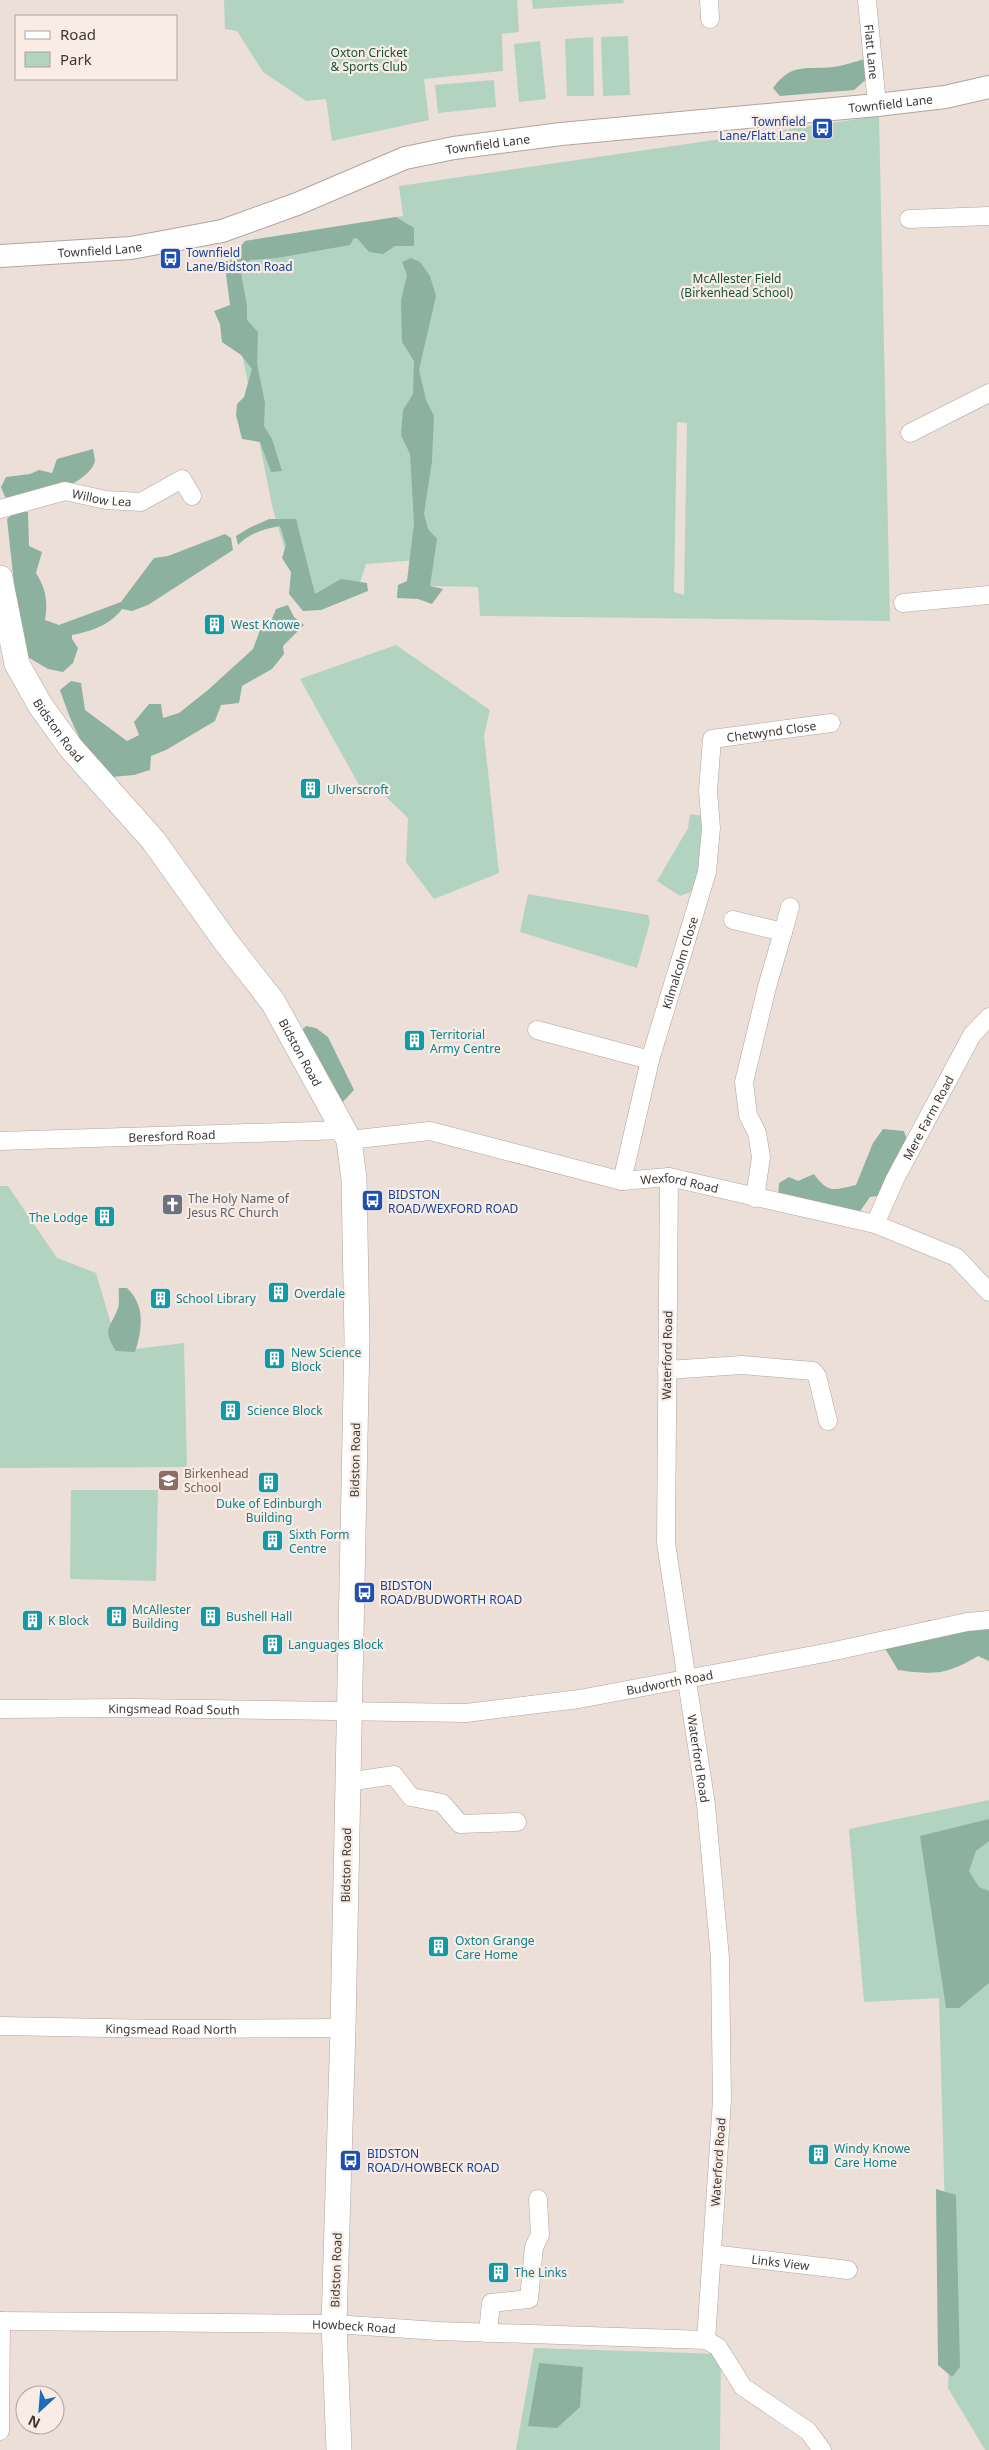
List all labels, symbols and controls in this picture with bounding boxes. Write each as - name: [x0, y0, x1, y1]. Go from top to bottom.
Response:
- legend: [15, 15, 178, 80]
- text: Road: [60, 24, 96, 44]
- street label: Flatt Lane: [861, 24, 883, 80]
- park label: Oxton Cricket & Sports Club: [331, 44, 408, 75]
- text: Park: [60, 49, 92, 69]
- street label: Townfield Lane: [848, 90, 934, 116]
- place label: Townfield Lane/Flatt Lane: [719, 113, 806, 144]
- bus stop icon: Townfield Lane/Flatt Lane: [810, 116, 834, 140]
- street label: Townfield Lane: [444, 130, 531, 158]
- street label: Townfield Lane: [57, 238, 144, 261]
- place label: Townfield Lane/Bidston Road: [186, 244, 293, 275]
- bus stop icon: Townfield Lane/Bidston Road: [158, 247, 182, 271]
- park label: McAllester Field (Birkenhead School): [681, 270, 794, 301]
- street label: Willow Lea: [71, 484, 132, 510]
- building icon: West Knowe: [203, 612, 227, 636]
- place label: West Knowe: [231, 616, 300, 633]
- street label: Bidston Road: [30, 695, 88, 765]
- street label: Chetwynd Close: [726, 717, 817, 745]
- building icon: Ulverscroft: [299, 777, 323, 801]
- place label: Ulverscroft: [327, 781, 389, 798]
- street label: Kilmalcolm Close: [658, 914, 702, 1011]
- street label: Bidston Road: [275, 1015, 326, 1089]
- place label: Territorial Army Centre: [430, 1026, 501, 1057]
- building icon: Territorial Army Centre: [402, 1029, 426, 1053]
- street label: Mere Farm Road: [898, 1072, 957, 1163]
- street label: Beresford Road: [128, 1126, 216, 1145]
- street label: Wexford Road: [640, 1169, 720, 1197]
- place label: BIDSTON ROAD/WEXFORD ROAD: [388, 1186, 519, 1217]
- bus stop icon: BIDSTON ROAD/WEXFORD ROAD: [360, 1189, 384, 1213]
- place label: The Holy Name of Jesus RC Church: [187, 1190, 290, 1221]
- church icon: The Holy Name of Jesus RC Church: [160, 1193, 184, 1217]
- building icon: The Lodge: [92, 1205, 116, 1229]
- place label: The Lodge: [29, 1209, 88, 1226]
- building icon: Overdale: [266, 1281, 290, 1305]
- place label: Overdale: [294, 1285, 345, 1302]
- building icon: School Library: [148, 1286, 172, 1310]
- place label: School Library: [176, 1290, 257, 1307]
- street label: Waterford Road: [658, 1310, 676, 1400]
- place label: New Science Block: [291, 1344, 362, 1375]
- building icon: New Science Block: [263, 1347, 287, 1371]
- building icon: Science Block: [219, 1398, 243, 1422]
- place label: Science Block: [247, 1402, 323, 1419]
- street label: Bidston Road: [346, 1422, 364, 1498]
- place label: Birkenhead School: [184, 1465, 249, 1496]
- school or university icon: Birkenhead School: [156, 1468, 180, 1492]
- building icon: Duke of Edinburgh Building: [257, 1470, 281, 1494]
- place label: Duke of Edinburgh Building: [216, 1495, 322, 1526]
- place label: Sixth Form Centre: [289, 1526, 350, 1557]
- building icon: Sixth Form Centre: [261, 1529, 285, 1553]
- place label: BIDSTON ROAD/BUDWORTH ROAD: [380, 1577, 523, 1608]
- bus stop icon: BIDSTON ROAD/BUDWORTH ROAD: [352, 1580, 376, 1604]
- place label: McAllester Building: [132, 1601, 191, 1632]
- building icon: McAllester Building: [104, 1604, 128, 1628]
- building icon: Bushell Hall: [198, 1604, 222, 1628]
- building icon: K Block: [20, 1608, 44, 1632]
- place label: Bushell Hall: [226, 1608, 292, 1625]
- place label: K Block: [48, 1612, 89, 1629]
- building icon: Languages Block: [260, 1632, 284, 1656]
- place label: Languages Block: [288, 1636, 384, 1653]
- street label: Budworth Road: [625, 1666, 714, 1699]
- street label: Kingsmead Road South: [108, 1699, 240, 1718]
- street label: Waterford Road: [684, 1713, 714, 1804]
- street label: Bidston Road: [337, 1827, 355, 1903]
- place label: Oxton Grange Care Home: [455, 1932, 535, 1963]
- building icon: Oxton Grange Care Home: [427, 1935, 451, 1959]
- street label: Kingsmead Road North: [105, 2019, 237, 2038]
- street label: Waterford Road: [706, 2117, 730, 2207]
- place label: Windy Knowe Care Home: [834, 2140, 911, 2171]
- building icon: Windy Knowe Care Home: [806, 2143, 830, 2167]
- place label: BIDSTON ROAD/HOWBECK ROAD: [367, 2145, 500, 2176]
- bus stop icon: BIDSTON ROAD/HOWBECK ROAD: [339, 2148, 363, 2172]
- street label: Bidston Road: [326, 2232, 346, 2308]
- street label: Links View: [751, 2250, 811, 2274]
- building icon: The Links: [486, 2260, 510, 2284]
- place label: The Links: [514, 2264, 567, 2281]
- street label: Howbeck Road: [312, 2315, 396, 2337]
- north arrow: [15, 2385, 65, 2435]
- text: N: [25, 2411, 43, 2433]

